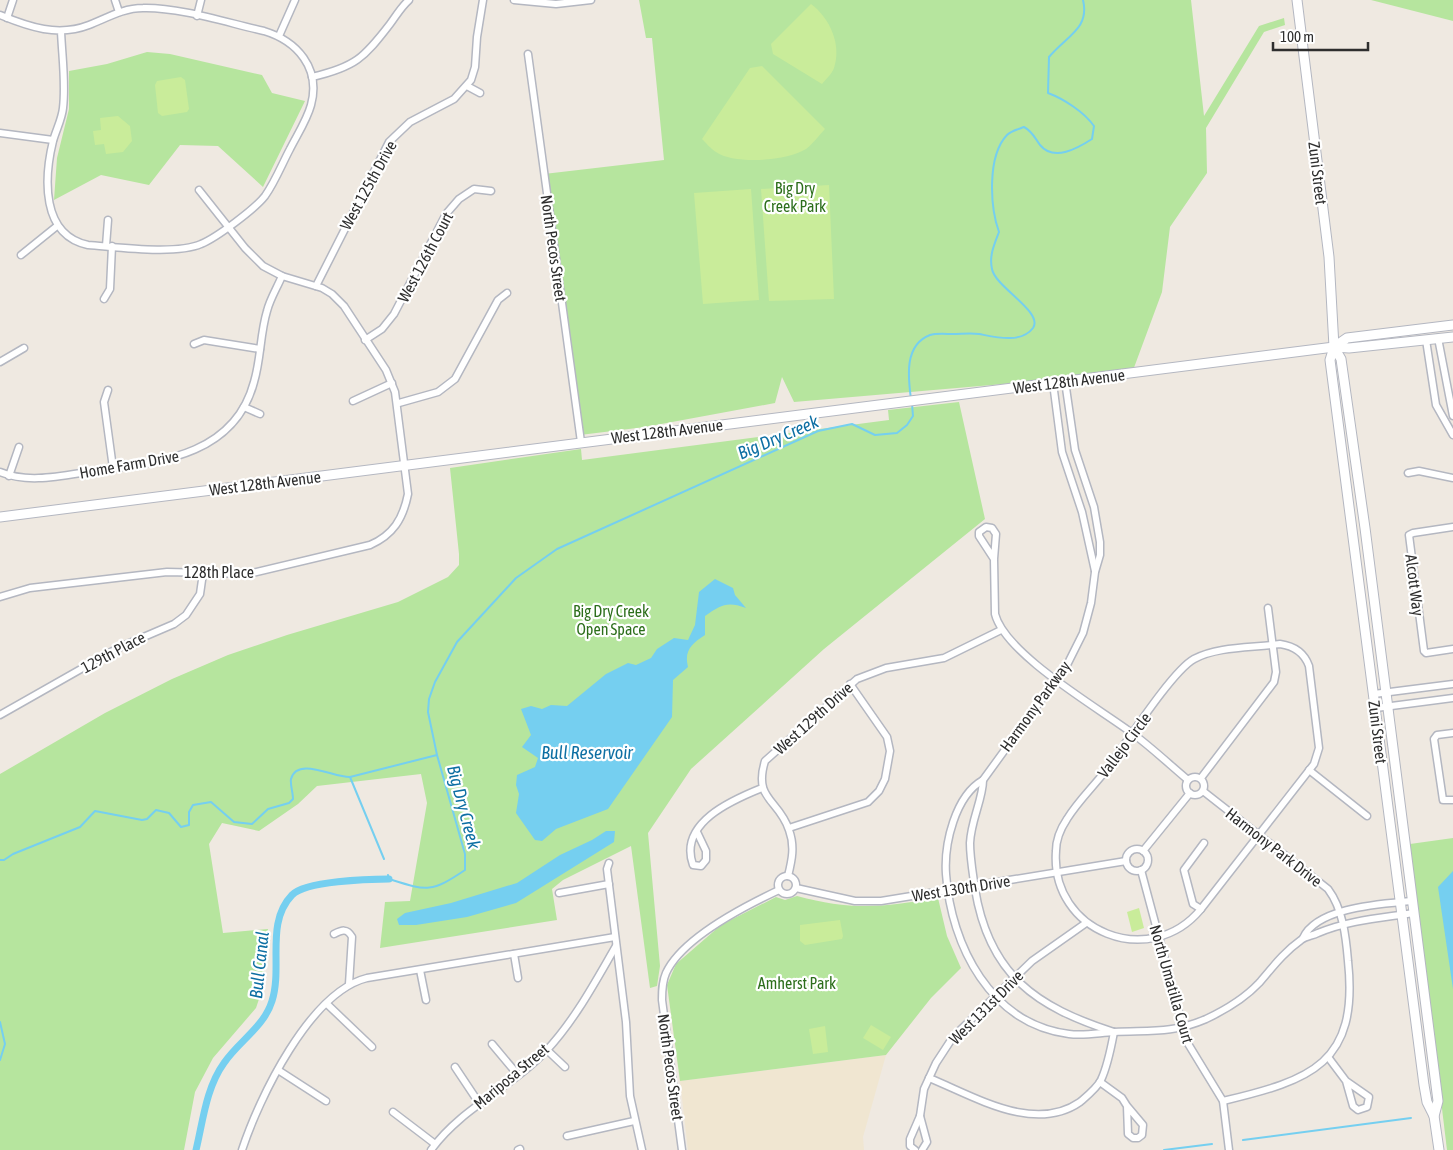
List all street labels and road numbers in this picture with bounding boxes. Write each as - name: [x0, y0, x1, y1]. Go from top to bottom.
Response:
- street label: West 125th Drive: [336, 137, 400, 233]
- street label: Zuni Street: [1305, 140, 1331, 206]
- street label: North Pecos Street: [538, 194, 570, 303]
- street label: West 126th Court: [394, 208, 457, 305]
- street label: West 128th Avenue: [1012, 365, 1126, 397]
- street label: West 128th Avenue: [610, 415, 724, 447]
- street label: Home Farm Drive: [78, 446, 180, 482]
- street label: West 128th Avenue: [208, 467, 322, 499]
- street label: Alcott Way: [1401, 553, 1428, 617]
- street label: 128th Place: [184, 563, 254, 581]
- street label: 129th Place: [78, 628, 148, 676]
- street label: Harmony Parkway: [996, 657, 1075, 755]
- street label: West 129th Drive: [770, 678, 856, 758]
- street label: Zuni Street: [1365, 699, 1391, 765]
- street label: Vallejo Circle: [1094, 709, 1155, 782]
- street label: Harmony Park Drive: [1222, 804, 1326, 891]
- street label: West 130th Drive: [911, 871, 1011, 905]
- street label: North Umatilla Court: [1146, 923, 1198, 1046]
- street label: West 131st Drive: [945, 966, 1027, 1048]
- street label: North Pecos Street: [655, 1013, 687, 1122]
- street label: Mariposa Street: [470, 1039, 553, 1113]

